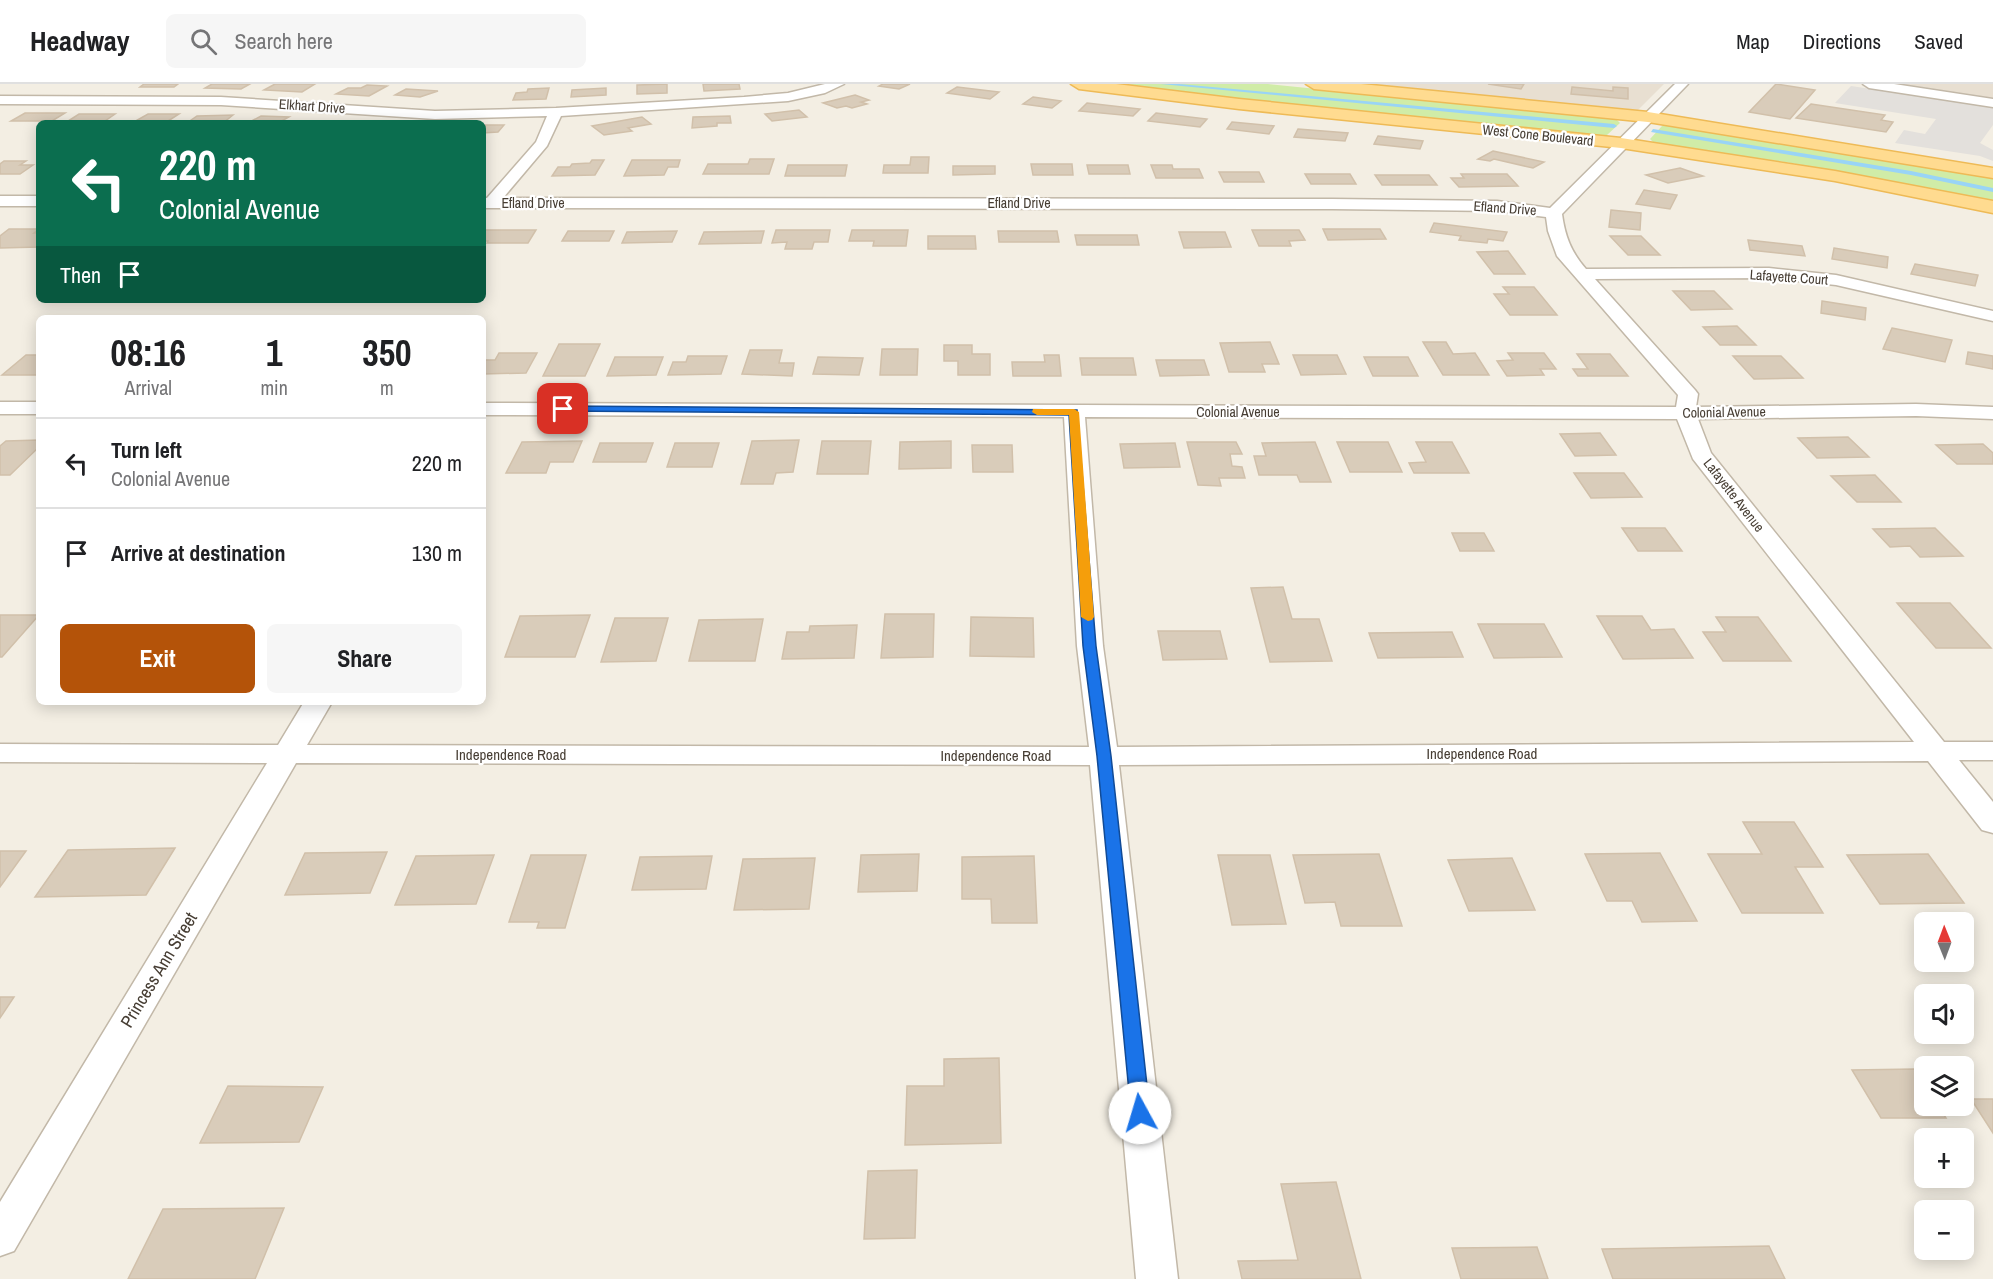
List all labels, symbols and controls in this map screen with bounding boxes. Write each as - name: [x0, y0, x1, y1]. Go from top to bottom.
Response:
- search box: [166, 14, 586, 68]
- text: Headway: [30, 22, 130, 60]
- icon: search: [187, 25, 220, 58]
- text: Search here: [235, 26, 333, 56]
- text: Map: [1736, 27, 1770, 56]
- text: Directions: [1803, 27, 1881, 56]
- text: Saved: [1914, 27, 1963, 56]
- street label: Elkhart Drive: [278, 95, 346, 117]
- street label: West Cone Boulevard: [1482, 120, 1594, 150]
- text: 220 m: [159, 137, 257, 193]
- icon: left: [60, 144, 138, 222]
- text: Colonial Avenue: [159, 191, 320, 227]
- street label: Efland Drive: [501, 194, 565, 212]
- street label: Efland Drive: [987, 194, 1051, 212]
- street label: Efland Drive: [1473, 197, 1537, 219]
- icon: arrive: [113, 258, 146, 291]
- text: Then: [60, 260, 101, 290]
- street label: Lafayette Court: [1749, 265, 1829, 289]
- text: 08:16: [110, 329, 186, 377]
- text: 1: [266, 329, 282, 377]
- text: 350: [362, 329, 412, 377]
- text: Arrival: [125, 374, 172, 401]
- text: min: [260, 374, 288, 401]
- text: m: [380, 374, 394, 401]
- pin: [537, 383, 588, 434]
- icon: arrive: [546, 392, 579, 425]
- street label: Colonial Avenue: [1682, 402, 1766, 422]
- street label: Colonial Avenue: [1196, 403, 1280, 421]
- text: Turn left: [111, 435, 182, 465]
- icon: left: [60, 447, 93, 480]
- text: 220 m: [412, 448, 462, 478]
- street label: Lafayette Avenue: [1700, 455, 1768, 535]
- text: Colonial Avenue: [111, 465, 230, 492]
- icon: arrive: [60, 537, 93, 570]
- text: Arrive at destination: [111, 538, 285, 568]
- text: 130 m: [412, 538, 462, 568]
- button: Exit: [60, 624, 255, 693]
- button: Share: [267, 624, 462, 693]
- street label: Independence Road: [1427, 743, 1537, 764]
- street label: Independence Road: [456, 744, 566, 765]
- street label: Independence Road: [941, 745, 1051, 766]
- street label: Princess Ann Street: [114, 907, 203, 1032]
- north arrow: [1914, 912, 1974, 972]
- map controls: [1914, 912, 1974, 1260]
- button: sound: [1914, 984, 1974, 1044]
- button: layers: [1914, 1056, 1974, 1116]
- position arrow: [1108, 1081, 1172, 1145]
- button: +: [1914, 1128, 1974, 1188]
- button: −: [1914, 1200, 1974, 1260]

